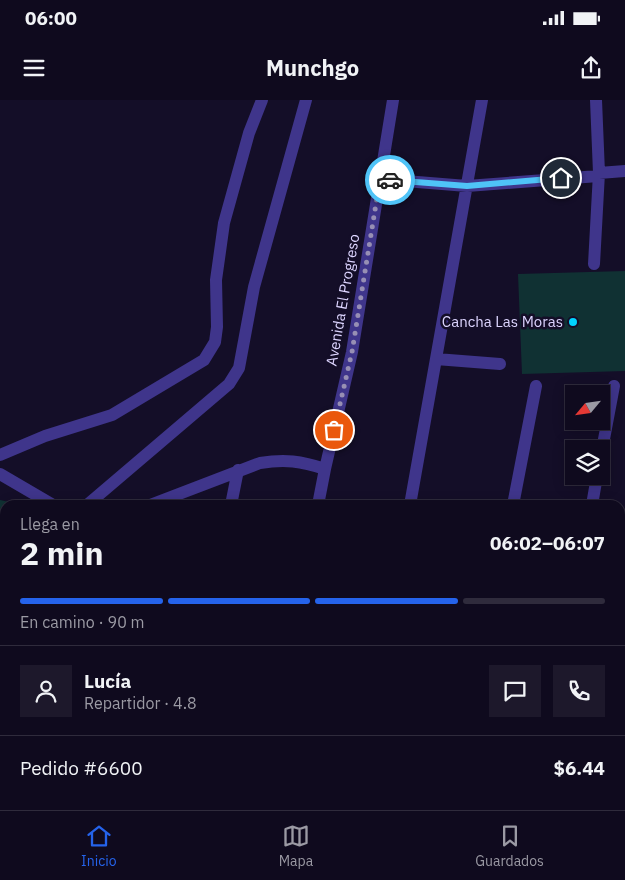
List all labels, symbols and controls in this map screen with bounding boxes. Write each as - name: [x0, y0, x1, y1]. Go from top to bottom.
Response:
- text: 06:00: [25, 6, 77, 30]
- text: Munchgo: [266, 53, 359, 82]
- icon: menu: [20, 54, 48, 82]
- icon: share: [577, 54, 605, 82]
- courier: [365, 155, 415, 205]
- pin: [540, 157, 582, 199]
- icon: home: [547, 164, 575, 192]
- icon: car: [376, 166, 404, 194]
- street label: Avenida El Progreso: [322, 232, 363, 367]
- place label: Cancha Las Moras: [442, 312, 563, 331]
- marker: Cancha Las Moras: [567, 316, 579, 328]
- north arrow: [565, 385, 610, 430]
- map controls: [565, 385, 610, 485]
- pin: [313, 409, 355, 451]
- icon: bag: [320, 416, 348, 444]
- button: layers: [565, 440, 610, 485]
- text: Llega en: [20, 514, 80, 534]
- text: 06:02–06:07: [490, 531, 605, 555]
- text: 2 min: [20, 532, 104, 574]
- text: En camino · 90 m: [20, 612, 145, 632]
- button: person: [20, 665, 72, 717]
- button: chat: [489, 665, 541, 717]
- button: phone: [553, 665, 605, 717]
- text: Lucía: [84, 669, 131, 693]
- text: Repartidor · 4.8: [84, 693, 197, 713]
- text: Pedido #6600: [20, 756, 143, 780]
- text: $6.44: [553, 756, 605, 780]
- tab: Inicio: [81, 822, 117, 870]
- tab: Mapa: [279, 822, 313, 870]
- tab: Guardados: [475, 822, 544, 870]

